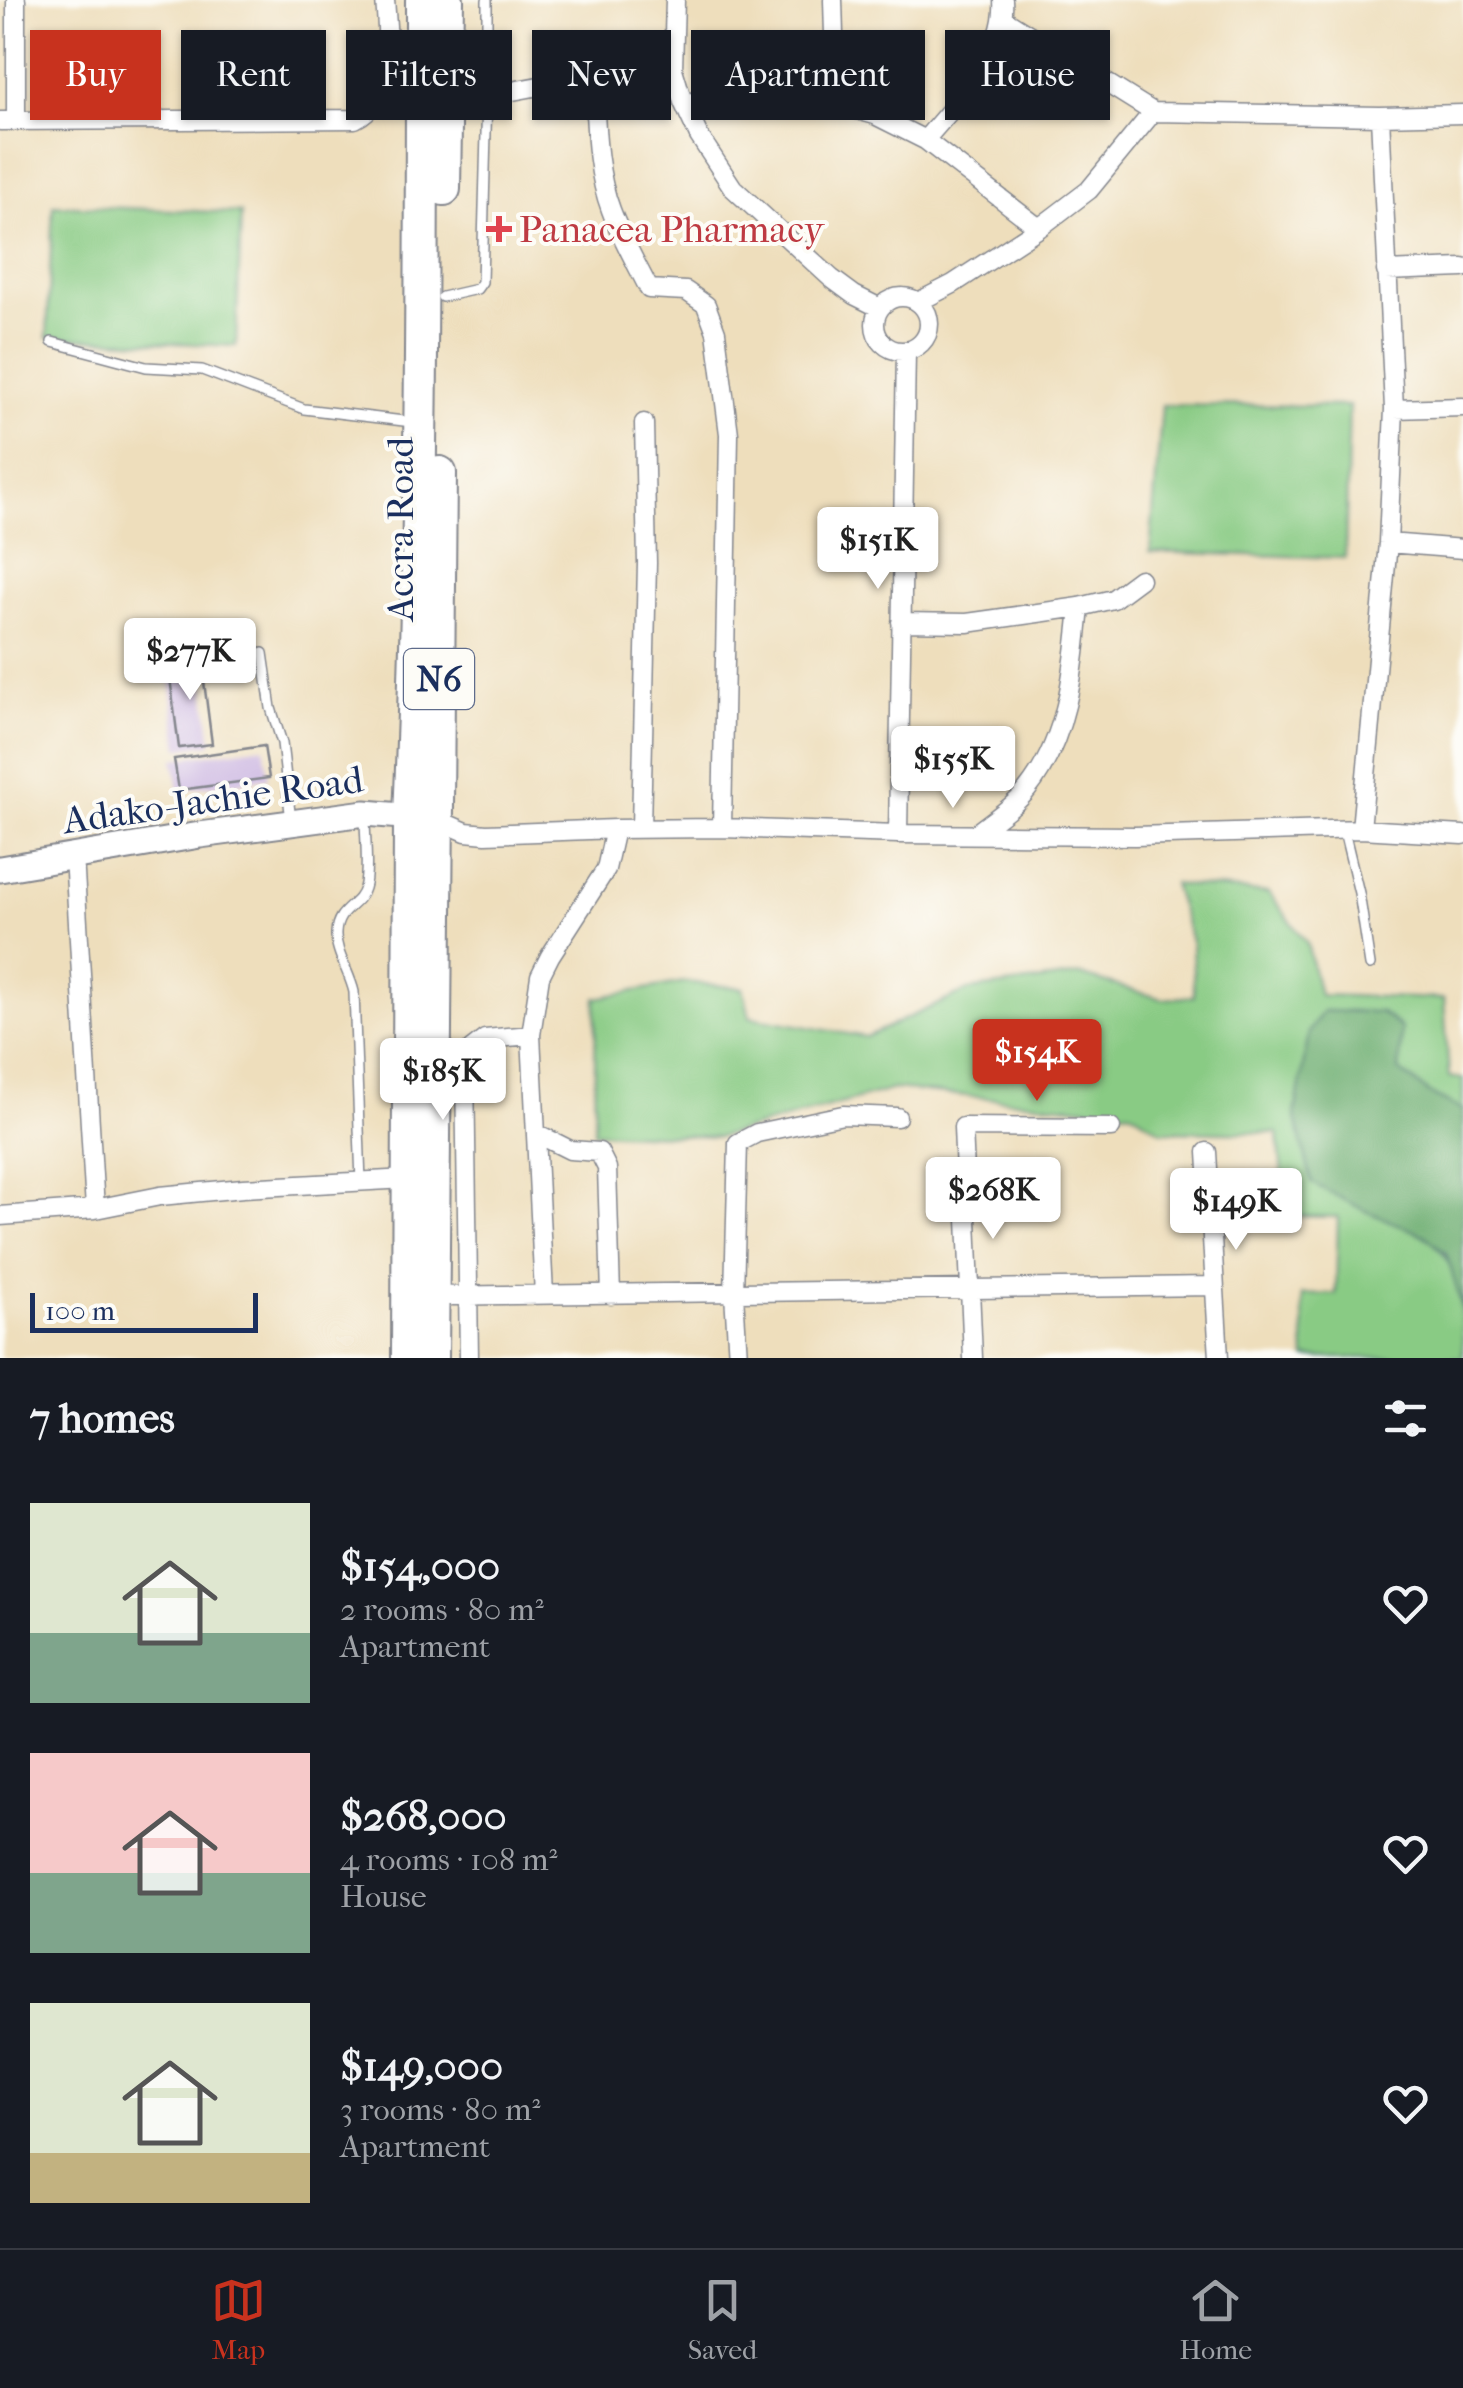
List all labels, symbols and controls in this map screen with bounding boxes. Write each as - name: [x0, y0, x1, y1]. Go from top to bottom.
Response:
- chip: Buy: [30, 30, 161, 120]
- chip: Rent: [181, 30, 326, 120]
- chip: Filters: [346, 30, 512, 120]
- chip: New: [532, 30, 671, 120]
- chip: Apartment: [691, 30, 925, 120]
- chip: House: [945, 30, 1110, 120]
- place label: Panacea Pharmacy: [519, 207, 826, 252]
- marker: Panacea Pharmacy: [488, 218, 510, 240]
- street label: Accra Road: [378, 436, 423, 623]
- pin: $151K: [808, 507, 948, 592]
- text: $151K: [839, 521, 917, 558]
- pin: $277K: [120, 618, 260, 703]
- text: $277K: [146, 632, 234, 669]
- road number: N6: [404, 649, 474, 709]
- pin: $155K: [883, 726, 1023, 811]
- text: $155K: [913, 740, 993, 777]
- street label: Adako-Jachie Road: [58, 757, 366, 844]
- pin: $154K: [967, 1019, 1107, 1104]
- text: $154K: [995, 1033, 1079, 1070]
- pin: $185K: [373, 1038, 513, 1123]
- text: $185K: [402, 1052, 484, 1089]
- pin: $268K: [923, 1157, 1063, 1242]
- pin: $149K: [1166, 1168, 1306, 1253]
- text: $268K: [948, 1171, 1038, 1208]
- text: $149K: [1192, 1182, 1280, 1219]
- scale bar: [30, 1288, 258, 1332]
- text: 100 m: [45, 1294, 115, 1327]
- icon: filters: [1378, 1391, 1433, 1446]
- text: 7 homes: [30, 1394, 175, 1443]
- text: $154,000: [340, 1542, 500, 1591]
- icon: home: [110, 1543, 230, 1663]
- icon: heart: [1378, 1576, 1433, 1631]
- text: 2 rooms · 80 m²: [340, 1591, 544, 1628]
- text: Apartment: [340, 1628, 490, 1665]
- text: $268,000: [340, 1792, 507, 1841]
- icon: home: [110, 1793, 230, 1913]
- icon: heart: [1378, 1826, 1433, 1881]
- text: 4 rooms · 108 m²: [340, 1841, 558, 1878]
- text: House: [340, 1878, 427, 1915]
- text: $149,000: [340, 2042, 503, 2091]
- icon: home: [110, 2043, 230, 2163]
- icon: heart: [1378, 2076, 1433, 2131]
- text: 3 rooms · 80 m²: [340, 2091, 541, 2128]
- text: Apartment: [340, 2128, 490, 2165]
- tab: Map: [211, 2273, 266, 2366]
- tab: Saved: [688, 2273, 757, 2366]
- tab: Home: [1179, 2273, 1252, 2366]

